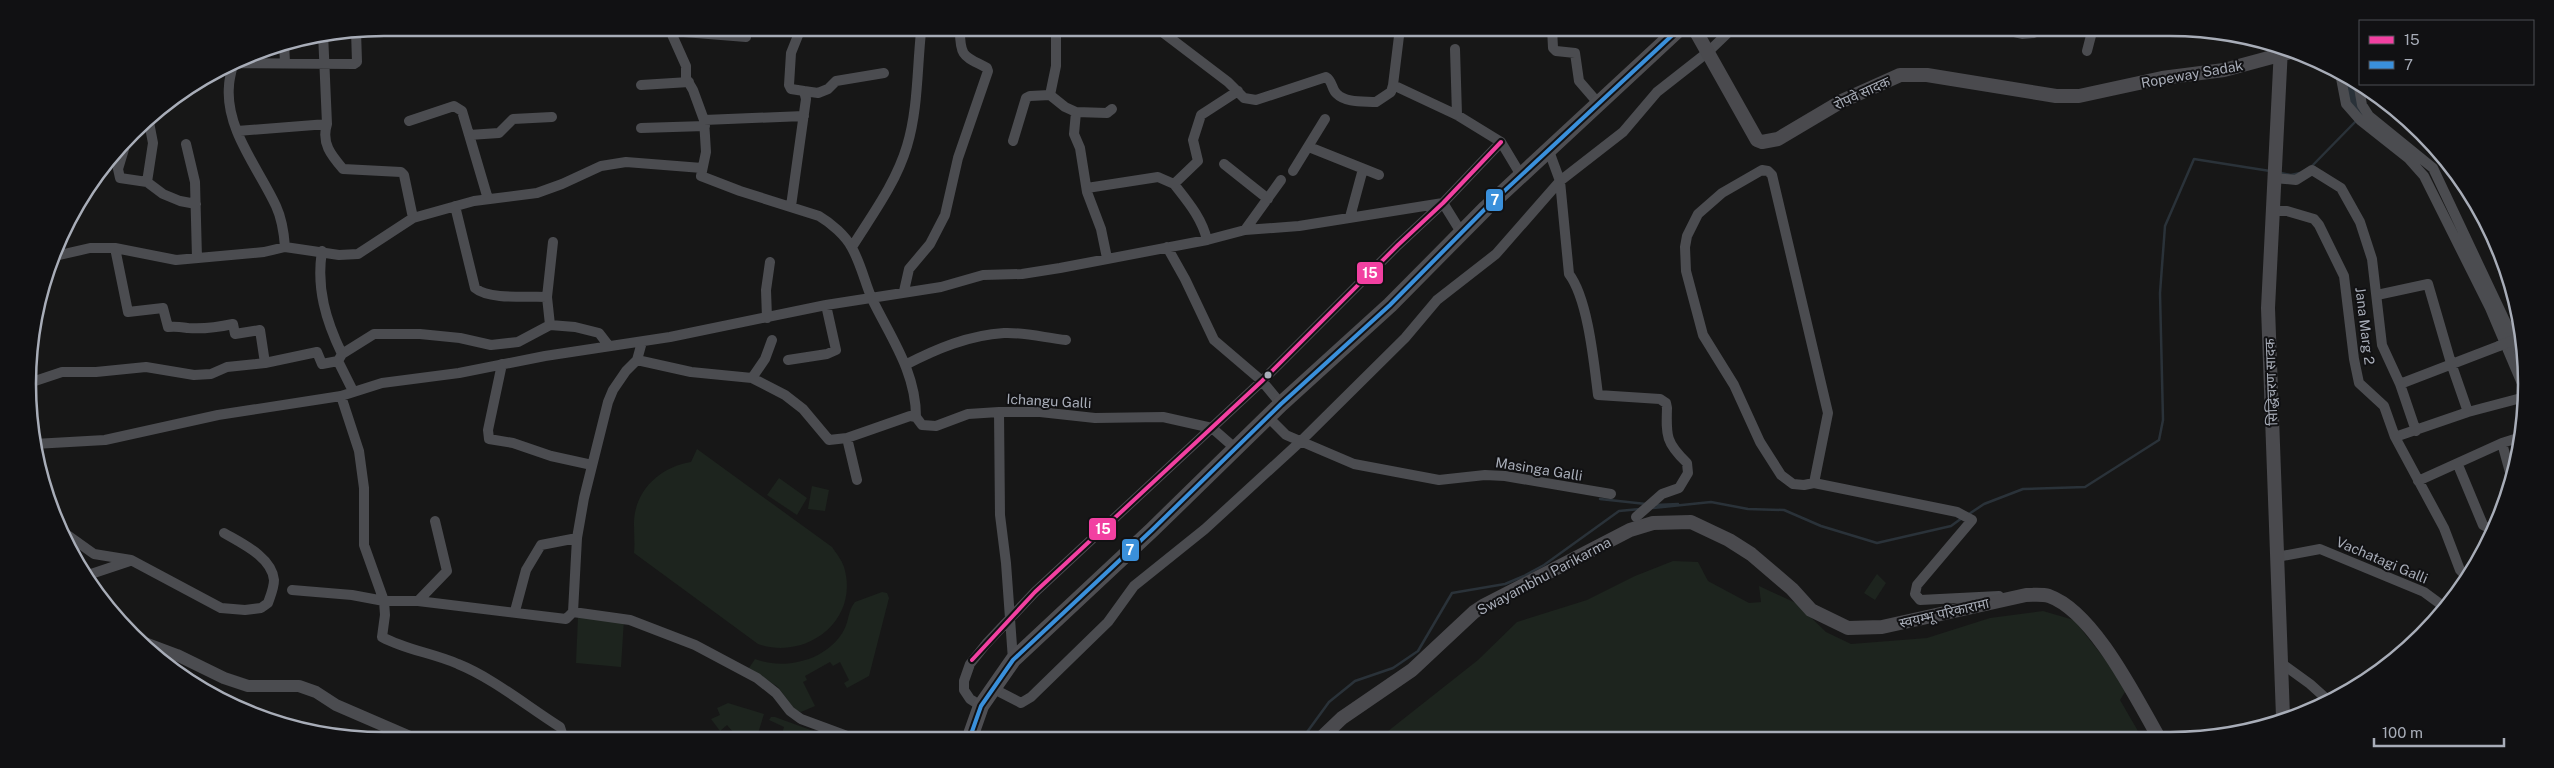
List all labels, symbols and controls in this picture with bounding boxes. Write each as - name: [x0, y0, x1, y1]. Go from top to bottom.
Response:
- legend: [2359, 20, 2534, 85]
- text: 15: [2404, 31, 2420, 48]
- text: 7: [2404, 56, 2413, 73]
- street label: Ropeway Sadak: [2140, 57, 2244, 91]
- street label: रोपवे सादक: [1831, 72, 1893, 113]
- line badge: 7: [1485, 188, 1504, 212]
- text: 7: [1491, 192, 1500, 208]
- line badge: 15: [1356, 261, 1384, 285]
- text: 15: [1362, 265, 1378, 281]
- street label: Jana Marg 2: [2352, 286, 2378, 366]
- street label: सिद्धिचरण सादक: [2261, 338, 2281, 426]
- unlabelled marker: [1263, 370, 1273, 380]
- street label: Ichangu Galli: [1006, 391, 1092, 411]
- street label: Masinga Galli: [1494, 454, 1584, 484]
- line badge: 15: [1088, 517, 1117, 541]
- text: 15: [1095, 521, 1111, 537]
- street label: Vachatagi Galli: [2334, 533, 2430, 587]
- street label: Swayambhu Parikarma: [1474, 534, 1614, 618]
- line badge: 7: [1121, 538, 1140, 562]
- text: 7: [1126, 542, 1135, 558]
- street label: स्वयम्भू परिकारामा: [1897, 595, 1991, 633]
- scale bar: [2374, 716, 2504, 748]
- text: 100 m: [2382, 724, 2423, 741]

